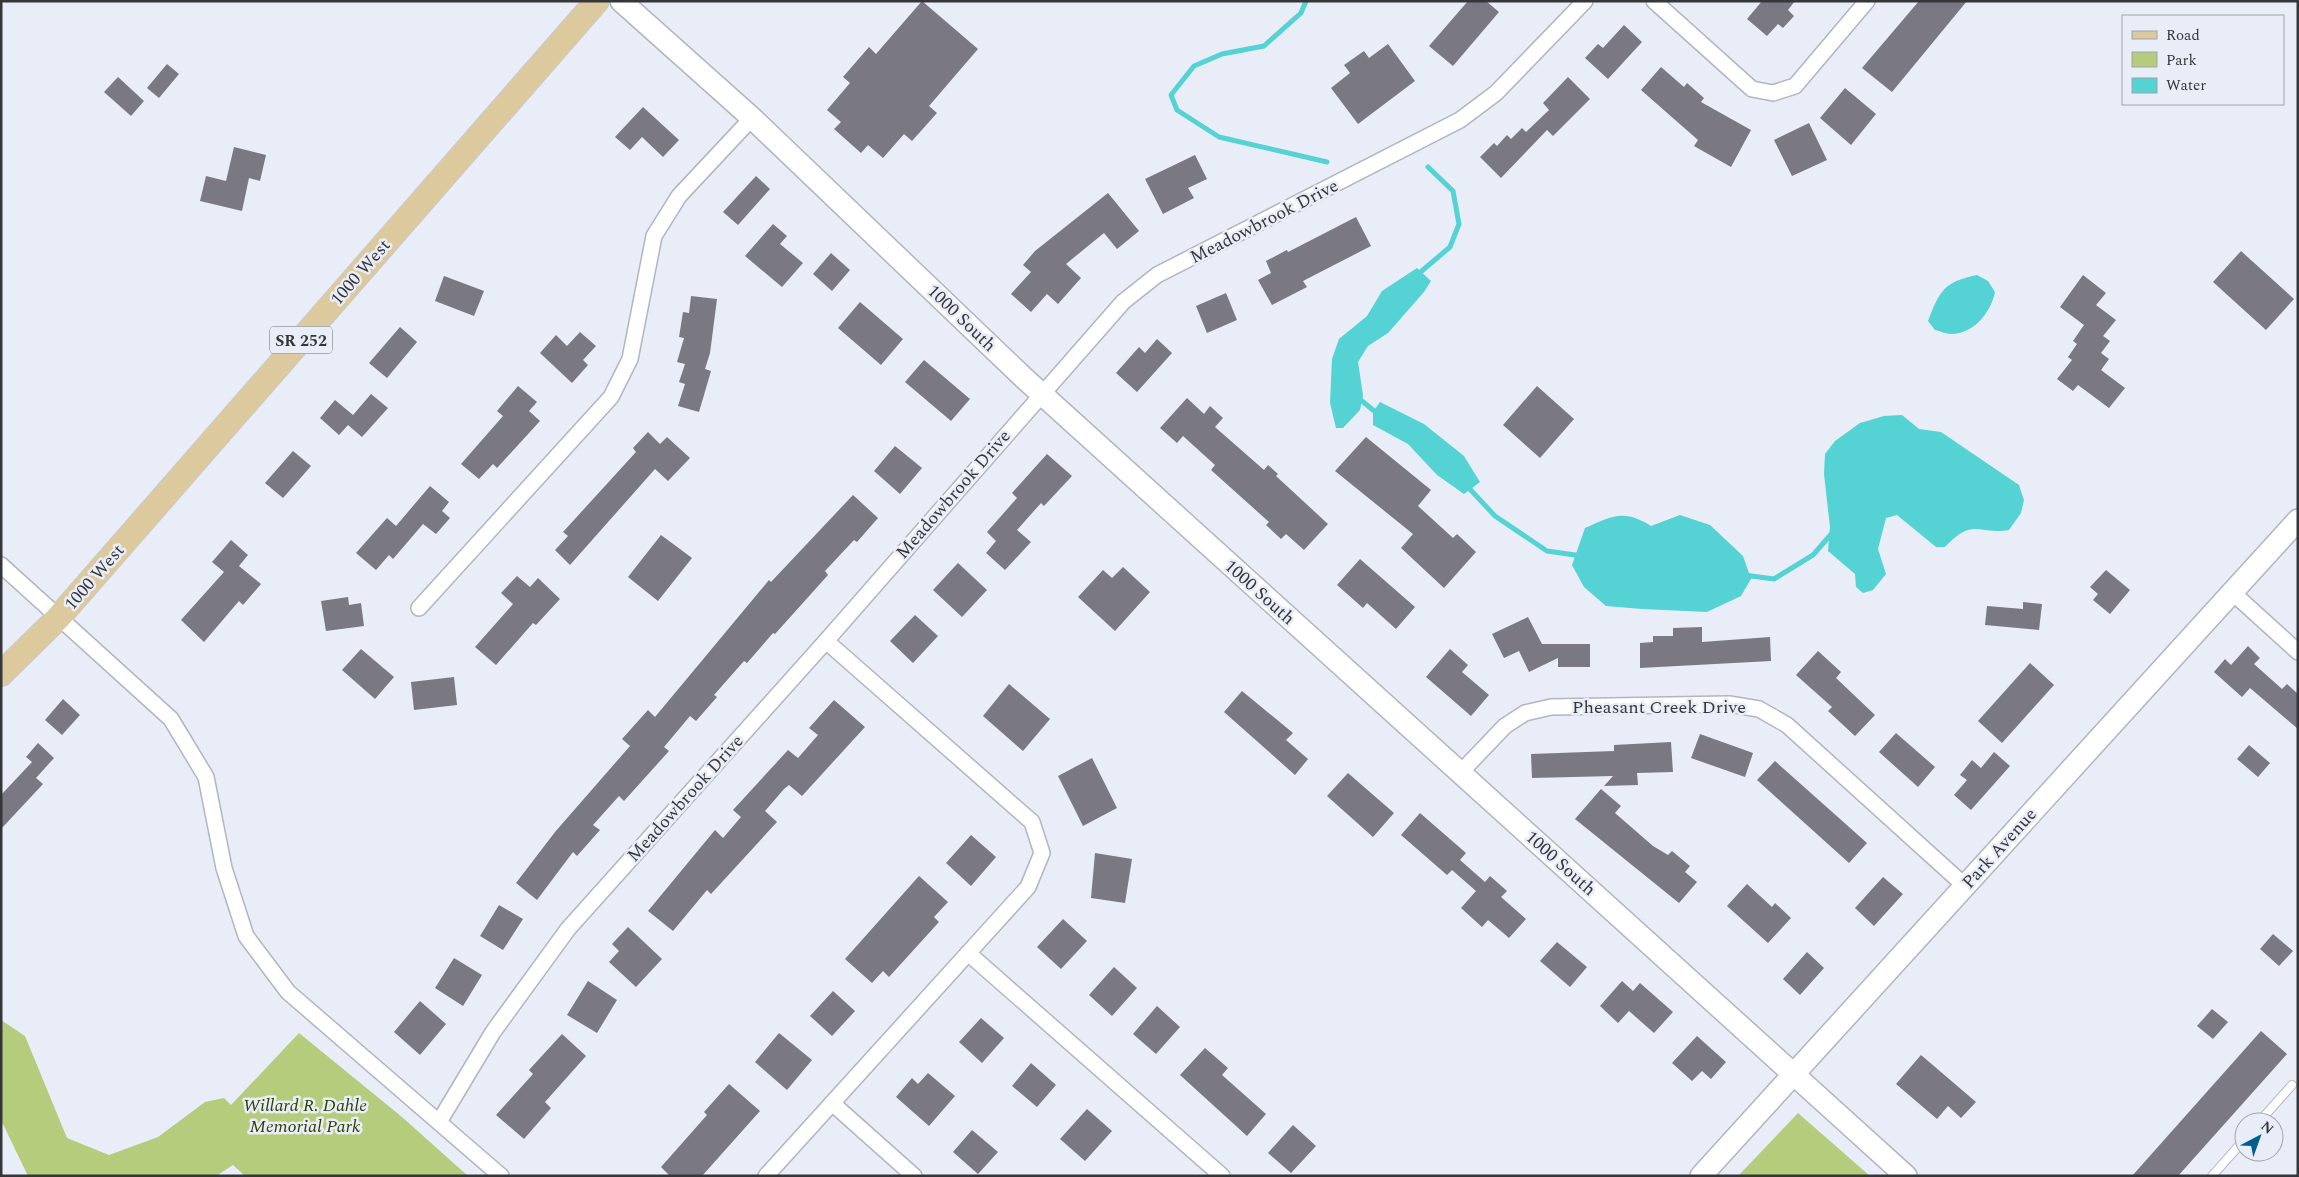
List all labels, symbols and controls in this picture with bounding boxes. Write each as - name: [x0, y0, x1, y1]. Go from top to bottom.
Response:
- legend: [2122, 15, 2284, 105]
- text: Road: [2166, 24, 2200, 47]
- text: Park: [2166, 49, 2197, 72]
- text: Water: [2166, 74, 2206, 97]
- street label: Meadowbrook Drive: [1185, 172, 1343, 271]
- street label: 1000 West: [324, 233, 397, 312]
- street label: 1000 South: [921, 278, 1002, 358]
- road number: SR 252: [270, 326, 332, 354]
- street label: Meadowbrook Drive: [890, 424, 1017, 565]
- street label: 1000 West: [58, 538, 131, 617]
- street label: 1000 South: [1218, 553, 1301, 632]
- street label: Pheasant Creek Drive: [1572, 694, 1746, 721]
- street label: Meadowbrook Drive: [621, 729, 750, 868]
- street label: Park Avenue: [1956, 802, 2043, 895]
- street label: 1000 South: [1519, 824, 1602, 903]
- park label: Willard R. Dahle Memorial Park: [243, 1092, 367, 1140]
- north arrow: [2234, 1112, 2284, 1162]
- text: N: [2256, 1116, 2278, 1139]

